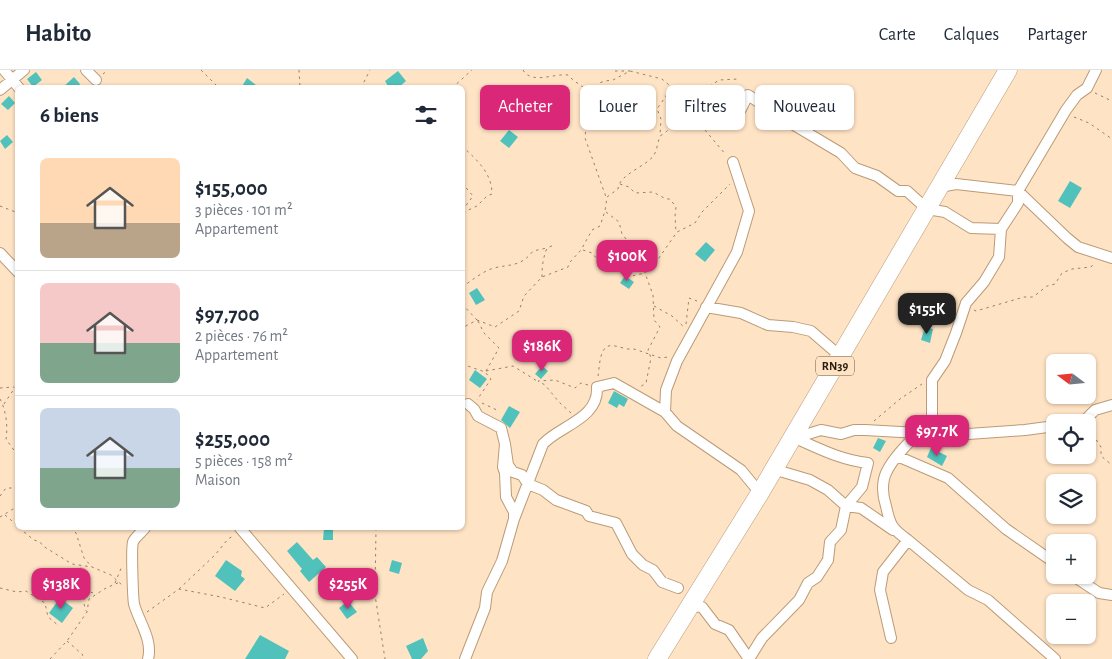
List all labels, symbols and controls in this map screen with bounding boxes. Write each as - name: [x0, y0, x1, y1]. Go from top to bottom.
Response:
- text: Habito: [25, 22, 91, 46]
- text: Carte: [879, 26, 916, 44]
- text: Calques: [944, 26, 999, 44]
- text: Partager: [1027, 26, 1087, 44]
- chip: Acheter: [480, 85, 570, 130]
- chip: Louer: [580, 85, 656, 130]
- chip: Filtres: [666, 85, 745, 130]
- chip: Nouveau: [755, 85, 854, 130]
- icon: filters: [412, 101, 440, 129]
- text: 6 biens: [40, 105, 99, 126]
- icon: home: [80, 178, 140, 238]
- text: $155,000: [195, 178, 268, 199]
- text: 3 pièces · 101 m²: [195, 202, 293, 218]
- text: Appartement: [195, 221, 278, 237]
- pin: $100K: [592, 240, 662, 282]
- text: $100K: [608, 248, 646, 264]
- pin: $155K: [892, 292, 962, 335]
- text: $155K: [909, 301, 945, 317]
- icon: home: [80, 303, 140, 363]
- text: $97,700: [195, 304, 259, 325]
- text: 2 pièces · 76 m²: [195, 328, 288, 344]
- pin: $186K: [507, 330, 577, 372]
- text: $186K: [523, 338, 561, 354]
- text: Appartement: [195, 347, 278, 363]
- north arrow: [1046, 354, 1096, 404]
- map controls: [1046, 354, 1096, 644]
- road number: RN39: [816, 356, 854, 376]
- pin: $97.7K: [896, 414, 978, 457]
- button: locate: [1046, 414, 1096, 464]
- text: $97.7K: [916, 423, 958, 439]
- icon: home: [80, 428, 140, 488]
- text: $255,000: [195, 429, 270, 450]
- text: 5 pièces · 158 m²: [195, 453, 293, 469]
- text: Maison: [195, 472, 241, 488]
- button: layers: [1046, 474, 1096, 524]
- button: +: [1046, 534, 1096, 584]
- pin: $138K: [26, 568, 96, 610]
- pin: $255K: [313, 568, 383, 610]
- text: $138K: [42, 576, 80, 592]
- text: $255K: [329, 576, 367, 592]
- button: −: [1046, 594, 1096, 644]

